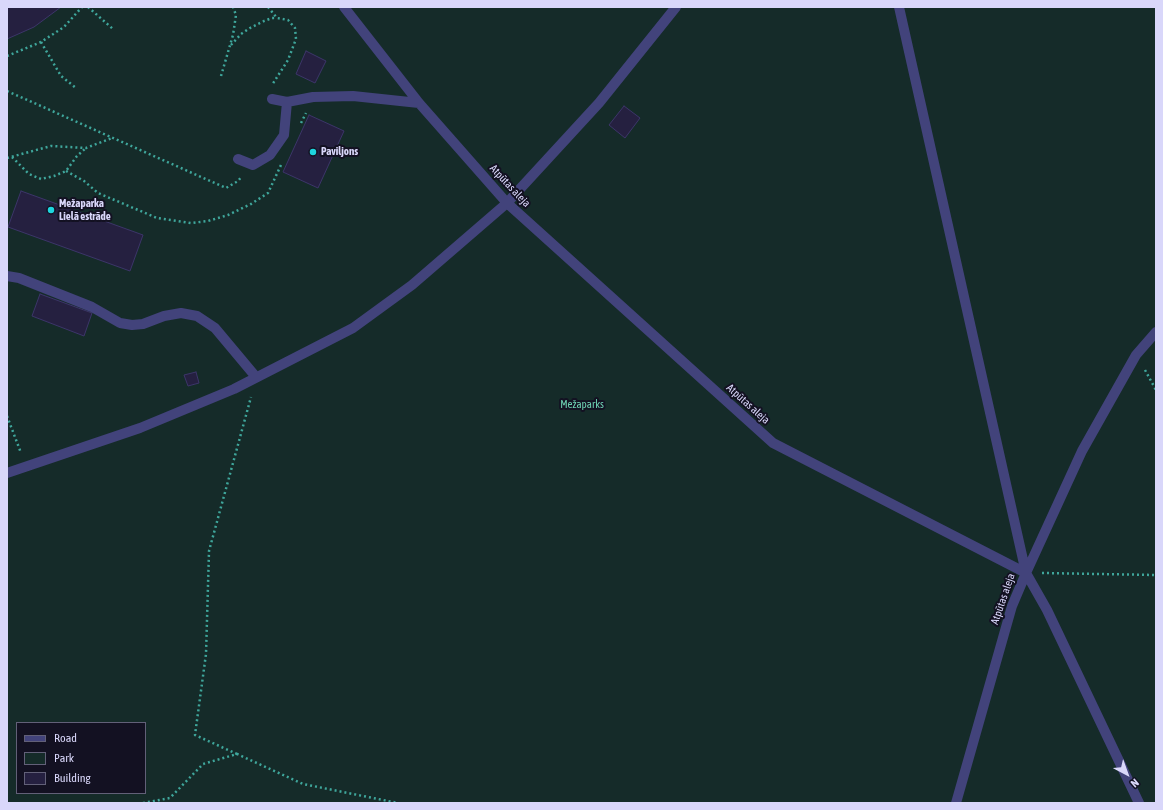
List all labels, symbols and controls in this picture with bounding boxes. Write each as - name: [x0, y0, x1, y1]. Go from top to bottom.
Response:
- place label: Paviljons: [321, 145, 358, 159]
- marker: Paviljons: [308, 147, 318, 157]
- street label: Atpūtas aleja: [487, 162, 533, 210]
- place label: Mežaparka Lielā estrāde: [59, 197, 111, 223]
- marker: Mežaparka Lielā estrāde: [46, 205, 56, 215]
- street label: Atpūtas aleja: [724, 381, 772, 427]
- park label: Mežaparks: [560, 398, 604, 412]
- street label: Atpūtas aleja: [988, 572, 1018, 626]
- legend: [16, 722, 146, 794]
- text: Road: [54, 731, 77, 745]
- text: Park: [54, 751, 74, 765]
- north arrow: [1107, 754, 1147, 794]
- text: Building: [54, 771, 91, 785]
- text: N: [1128, 776, 1141, 790]

